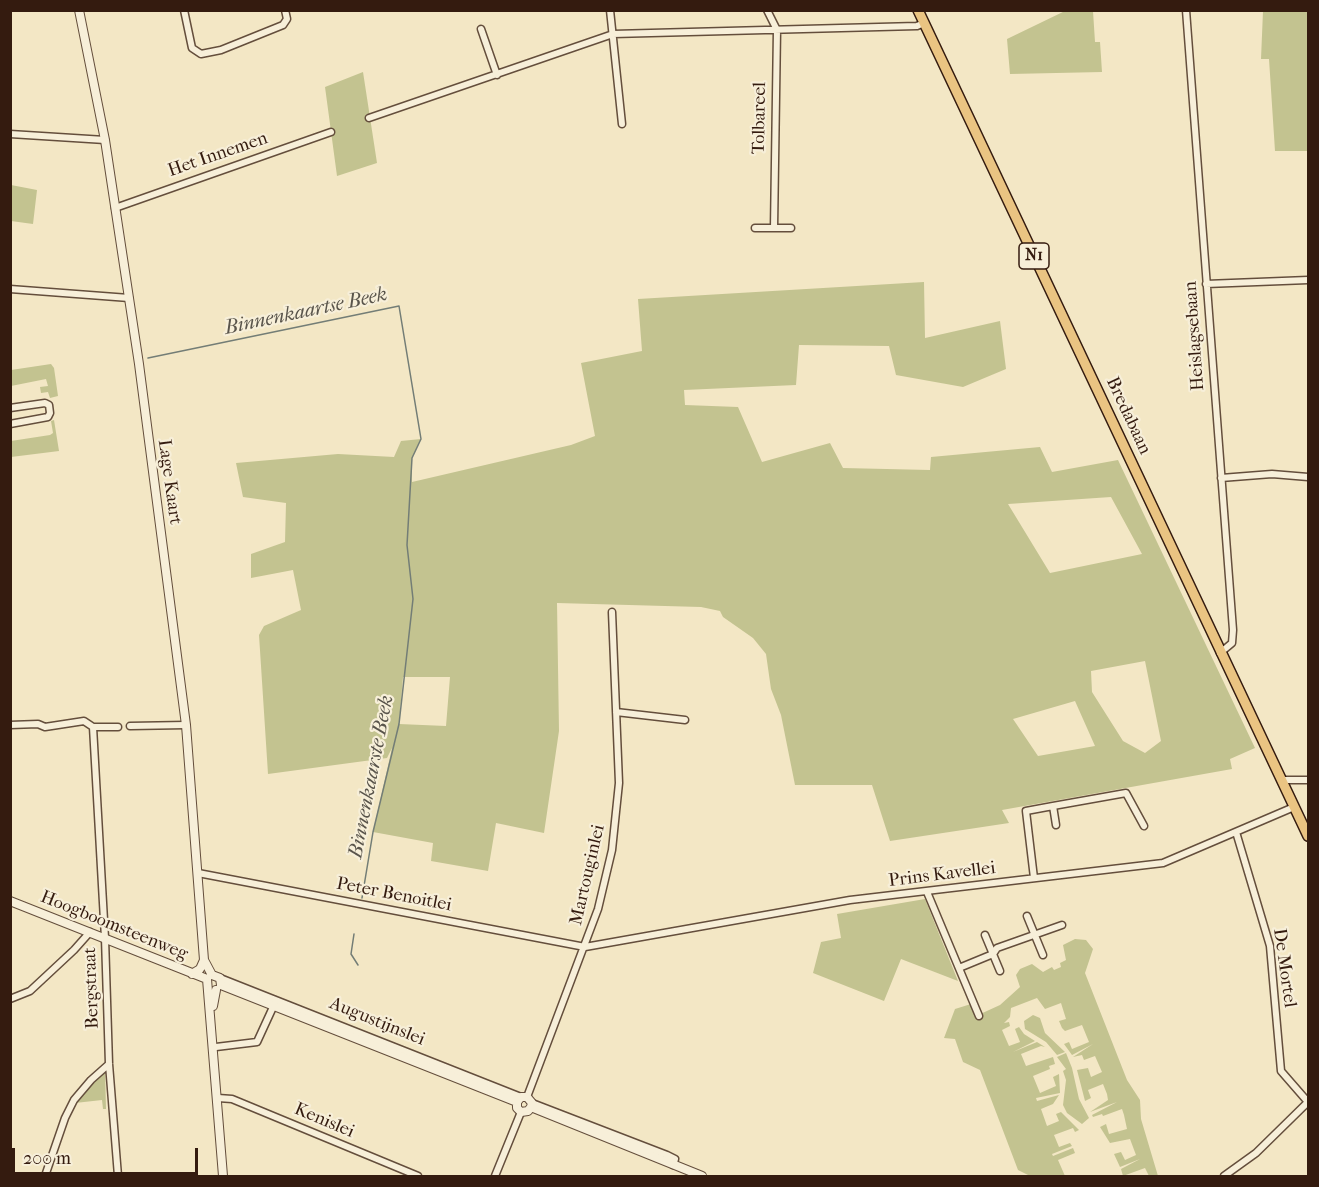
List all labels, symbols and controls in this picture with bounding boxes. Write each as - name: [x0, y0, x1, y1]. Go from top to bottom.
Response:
- street label: Tolbareel: [749, 82, 771, 154]
- street label: Het Innemen: [165, 128, 271, 182]
- road number: N1: [1019, 243, 1049, 269]
- street label: Heislagsebaan: [1180, 280, 1210, 392]
- water label: Binnenkaartse Beek: [223, 283, 389, 341]
- street label: Bredabaan: [1101, 374, 1155, 458]
- street label: Lage Kaart: [152, 438, 186, 526]
- water label: Binnenkaarste Beek: [344, 693, 400, 861]
- street label: Martouginlei: [566, 823, 610, 927]
- street label: Prins Kavellei: [887, 858, 997, 892]
- street label: Peter Benoitlei: [335, 873, 453, 917]
- street label: Hoogboomsteenweg: [37, 887, 191, 965]
- street label: De Mortel: [1268, 927, 1300, 1009]
- street label: Bergstraat: [80, 947, 104, 1029]
- street label: Augustijnslei: [326, 993, 428, 1051]
- street label: Kenislei: [291, 1099, 357, 1143]
- scale bar: [15, 1136, 201, 1174]
- text: 200 m: [23, 1148, 71, 1169]

